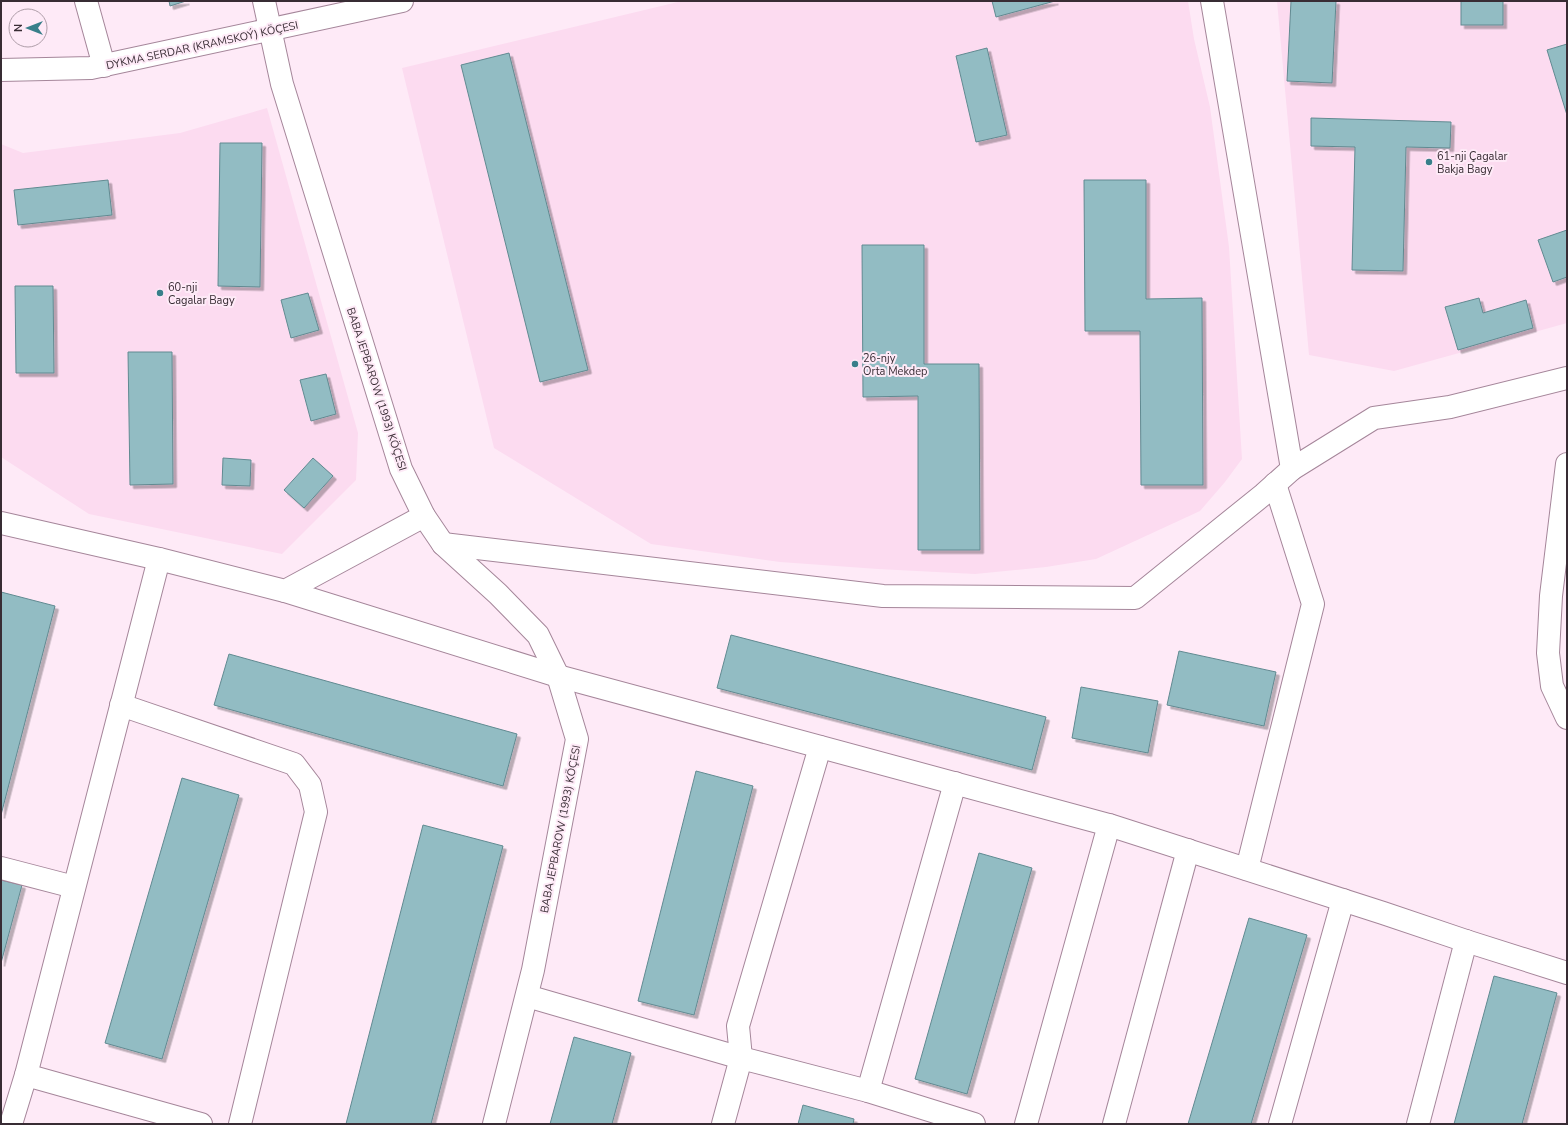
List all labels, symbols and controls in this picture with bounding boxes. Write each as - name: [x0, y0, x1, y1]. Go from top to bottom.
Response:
- north arrow: [8, 8, 48, 48]
- street label: DYKMA SERDAR (KRAMSKOÝ) KÖÇESI: [104, 17, 300, 73]
- text: N: [11, 24, 26, 32]
- place label: 61-nji Çagalar Bakja Bagy: [1437, 149, 1508, 177]
- marker: 61-nji Çagalar Bakja Bagy: [1424, 157, 1434, 167]
- place label: 60-nji Cagalar Bagy: [168, 280, 235, 308]
- marker: 60-nji Cagalar Bagy: [155, 288, 165, 298]
- street label: BABA JEPBAROW (1993) KÖÇESI: [343, 306, 410, 473]
- place label: 26-njy Orta Mekdep: [863, 351, 927, 379]
- marker: 26-njy Orta Mekdep: [850, 359, 860, 369]
- street label: BABA JEPBAROW (1993) KÖÇESI: [537, 744, 584, 914]

